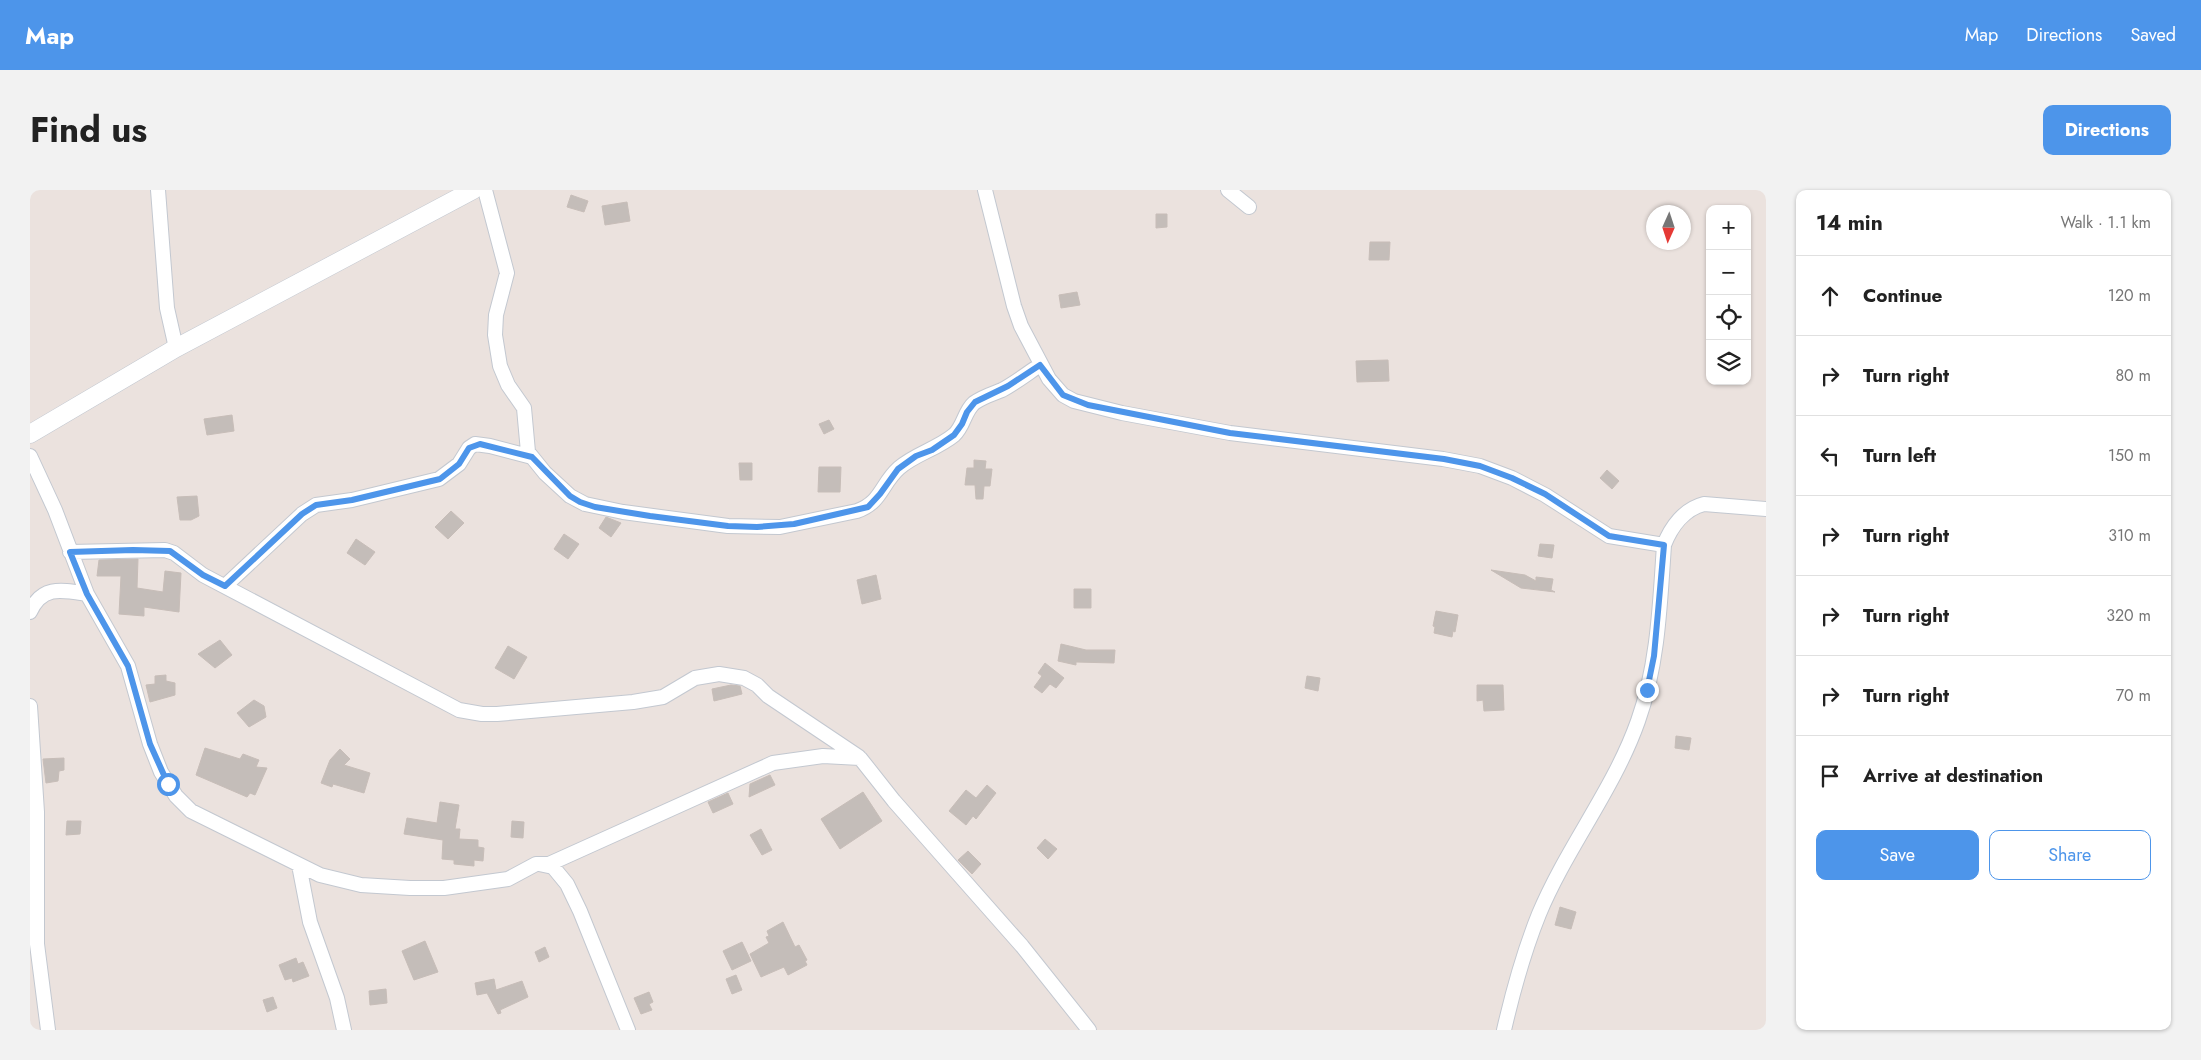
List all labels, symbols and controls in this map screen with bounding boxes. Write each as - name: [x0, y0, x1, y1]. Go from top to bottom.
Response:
- text: Map: [25, 18, 74, 53]
- text: Map: [1965, 22, 1998, 48]
- text: Directions: [2026, 22, 2102, 48]
- text: Saved: [2130, 22, 2176, 48]
- text: Find us: [30, 105, 147, 155]
- button: Directions: [2043, 105, 2171, 155]
- north arrow: [1646, 205, 1691, 250]
- map controls: [1706, 205, 1751, 385]
- button: +: [1706, 205, 1751, 250]
- text: 14 min: [1816, 208, 1883, 238]
- text: Walk · 1.1 km: [2060, 211, 2151, 234]
- button: −: [1706, 250, 1751, 295]
- icon: ahead: [1816, 282, 1844, 310]
- text: Continue: [1863, 282, 1942, 309]
- text: 120 m: [2108, 284, 2151, 307]
- button: locate: [1706, 295, 1751, 340]
- button: layers: [1706, 340, 1751, 385]
- icon: right: [1816, 362, 1844, 390]
- text: Turn right: [1863, 362, 1949, 389]
- text: 80 m: [2115, 364, 2151, 387]
- icon: left: [1816, 442, 1844, 470]
- text: Turn left: [1863, 442, 1936, 469]
- text: 150 m: [2108, 444, 2151, 467]
- icon: right: [1816, 522, 1844, 550]
- text: Turn right: [1863, 522, 1949, 549]
- text: 310 m: [2108, 524, 2151, 547]
- icon: right: [1816, 602, 1844, 630]
- text: Turn right: [1863, 602, 1949, 629]
- text: 320 m: [2106, 604, 2151, 627]
- route end: [1636, 679, 1659, 702]
- icon: right: [1816, 682, 1844, 710]
- text: Turn right: [1863, 682, 1949, 709]
- text: 70 m: [2116, 684, 2151, 707]
- icon: arrive: [1816, 762, 1844, 790]
- text: Arrive at destination: [1863, 762, 2043, 789]
- route start: [157, 773, 180, 796]
- button: Save: [1816, 830, 1979, 880]
- button: Share: [1989, 830, 2151, 880]

